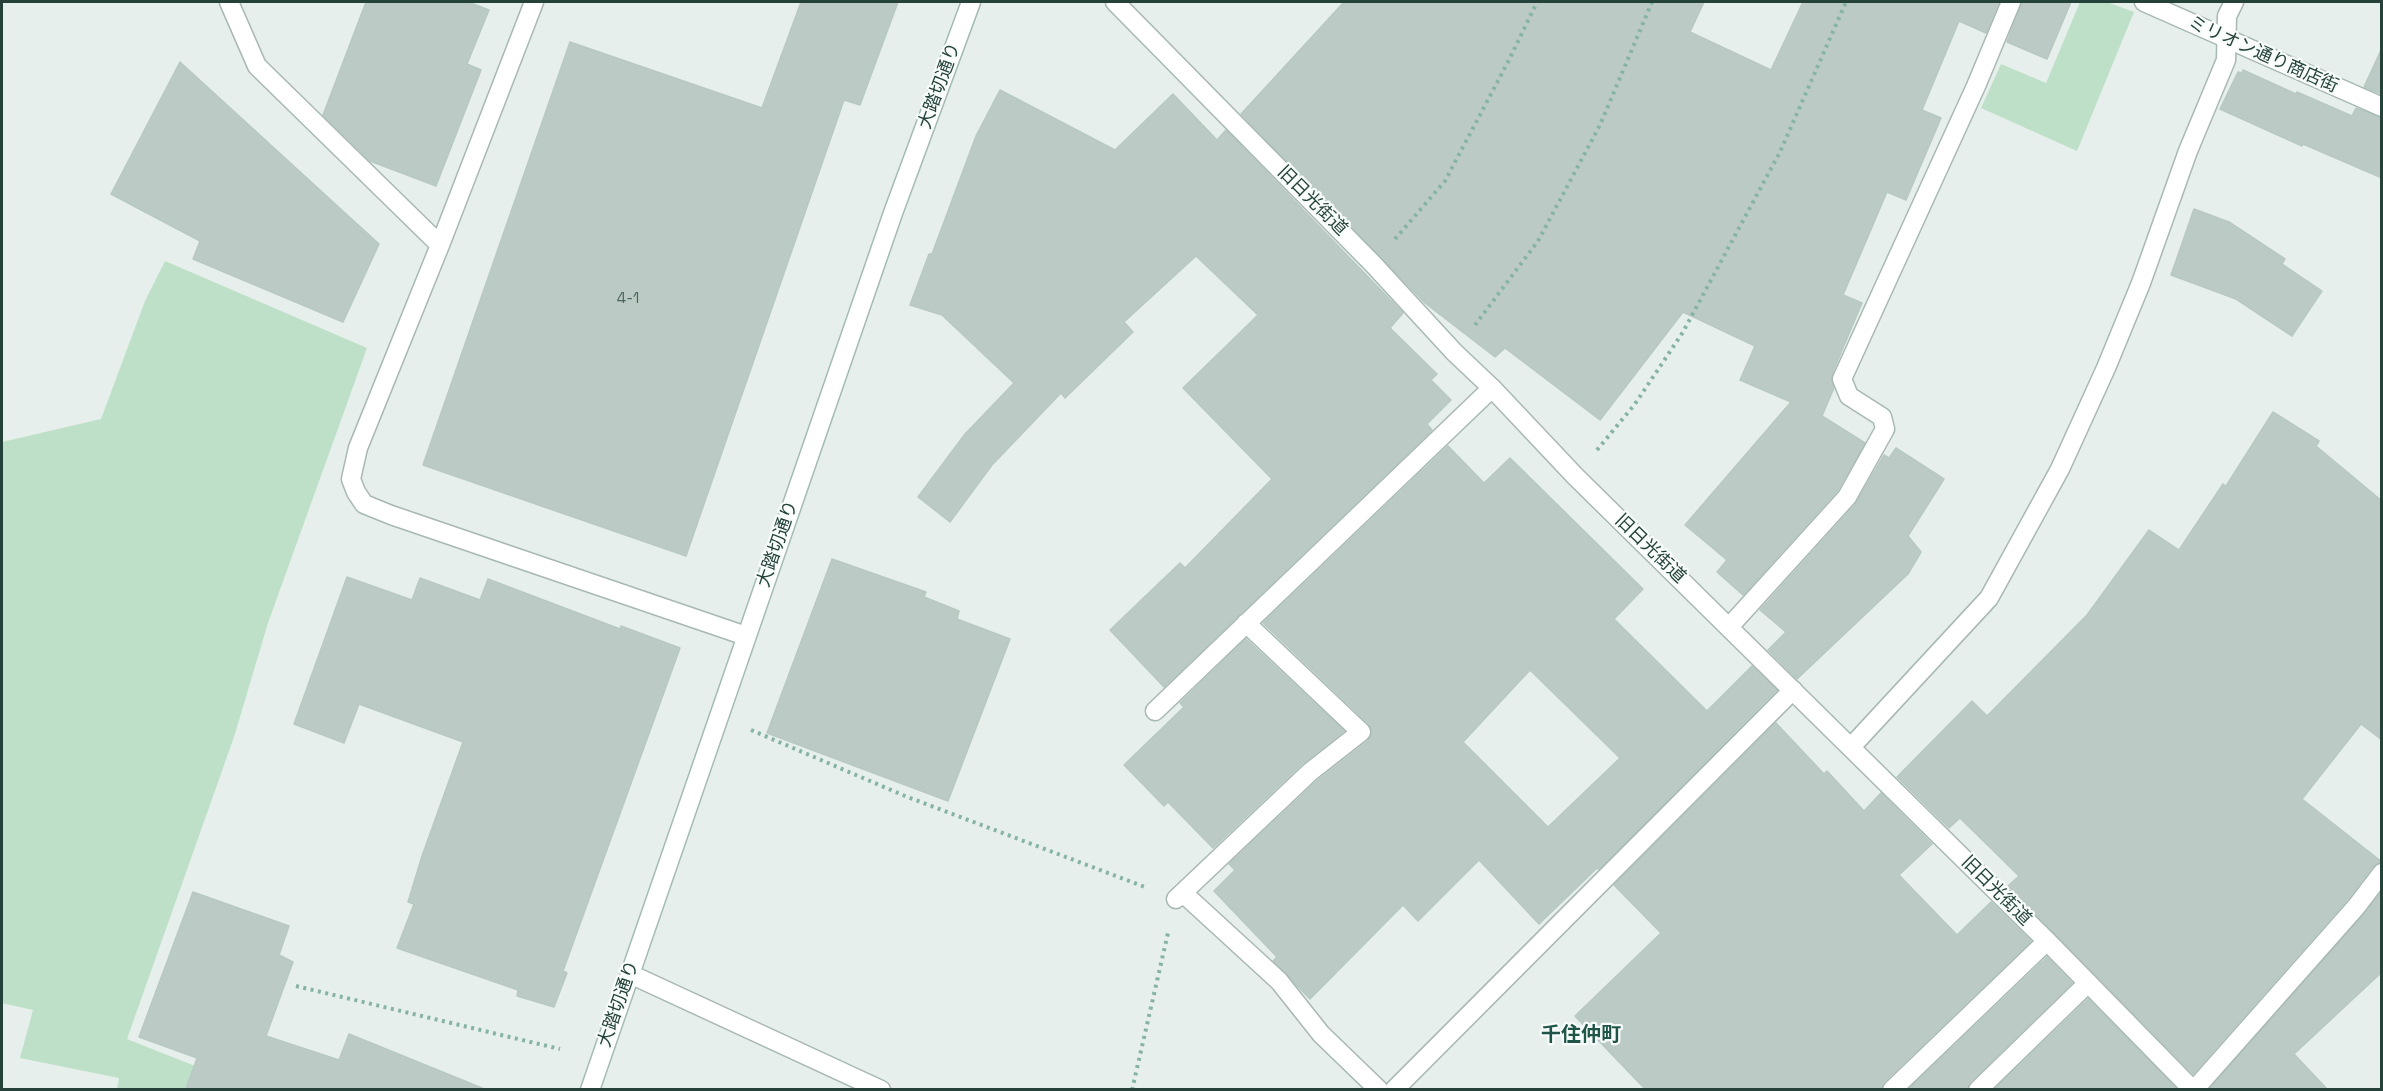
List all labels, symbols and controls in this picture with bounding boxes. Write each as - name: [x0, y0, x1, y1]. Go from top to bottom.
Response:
- street label: ミリオン通り商店街: [2185, 12, 2341, 98]
- street label: 大踏切通り: [914, 40, 966, 132]
- street label: 旧日光街道: [1273, 162, 1351, 240]
- house number: 4-1: [617, 290, 639, 308]
- street label: 大踏切通り: [753, 498, 803, 590]
- street label: 旧日光街道: [1610, 510, 1690, 588]
- street label: 旧日光街道: [1957, 852, 2035, 930]
- street label: 大踏切通り: [594, 958, 644, 1050]
- district label: 千住仲町: [1541, 1024, 1621, 1048]

